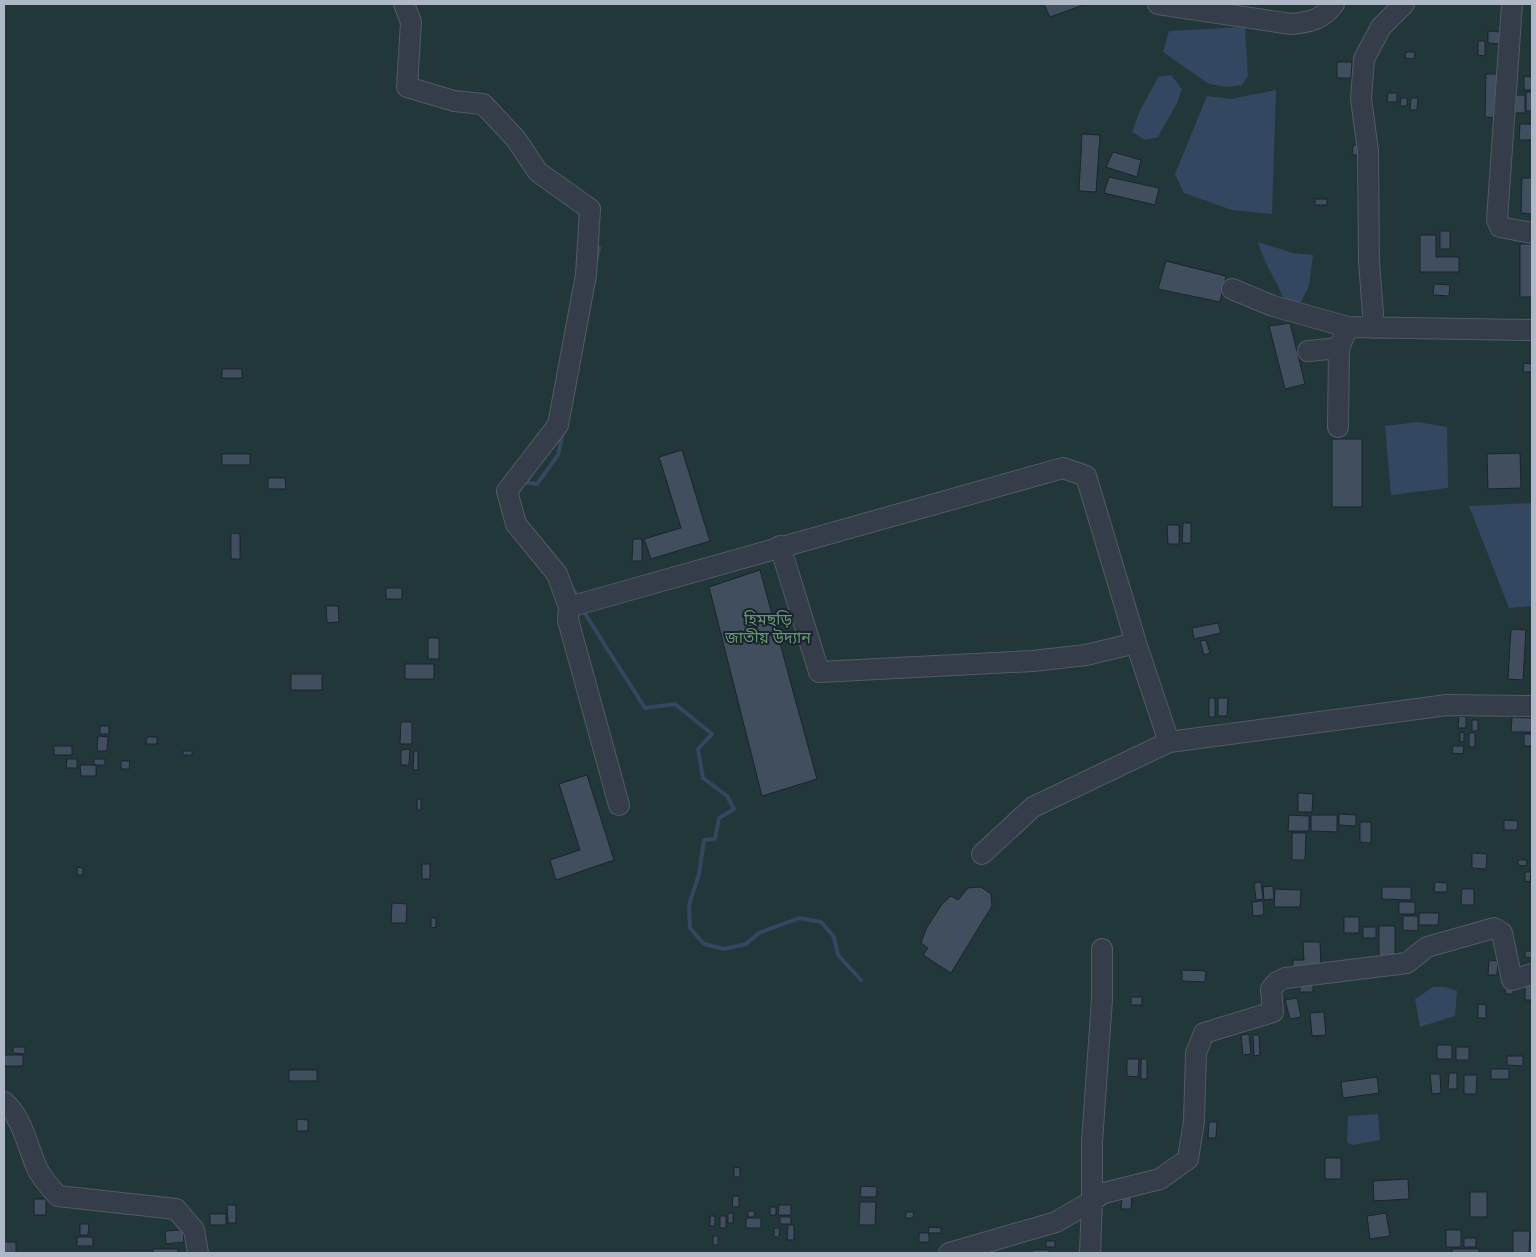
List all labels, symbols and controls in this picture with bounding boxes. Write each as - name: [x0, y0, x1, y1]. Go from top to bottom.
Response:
- park label: হিমছড়ি জাতীয় উদ্যান: [724, 609, 811, 647]

